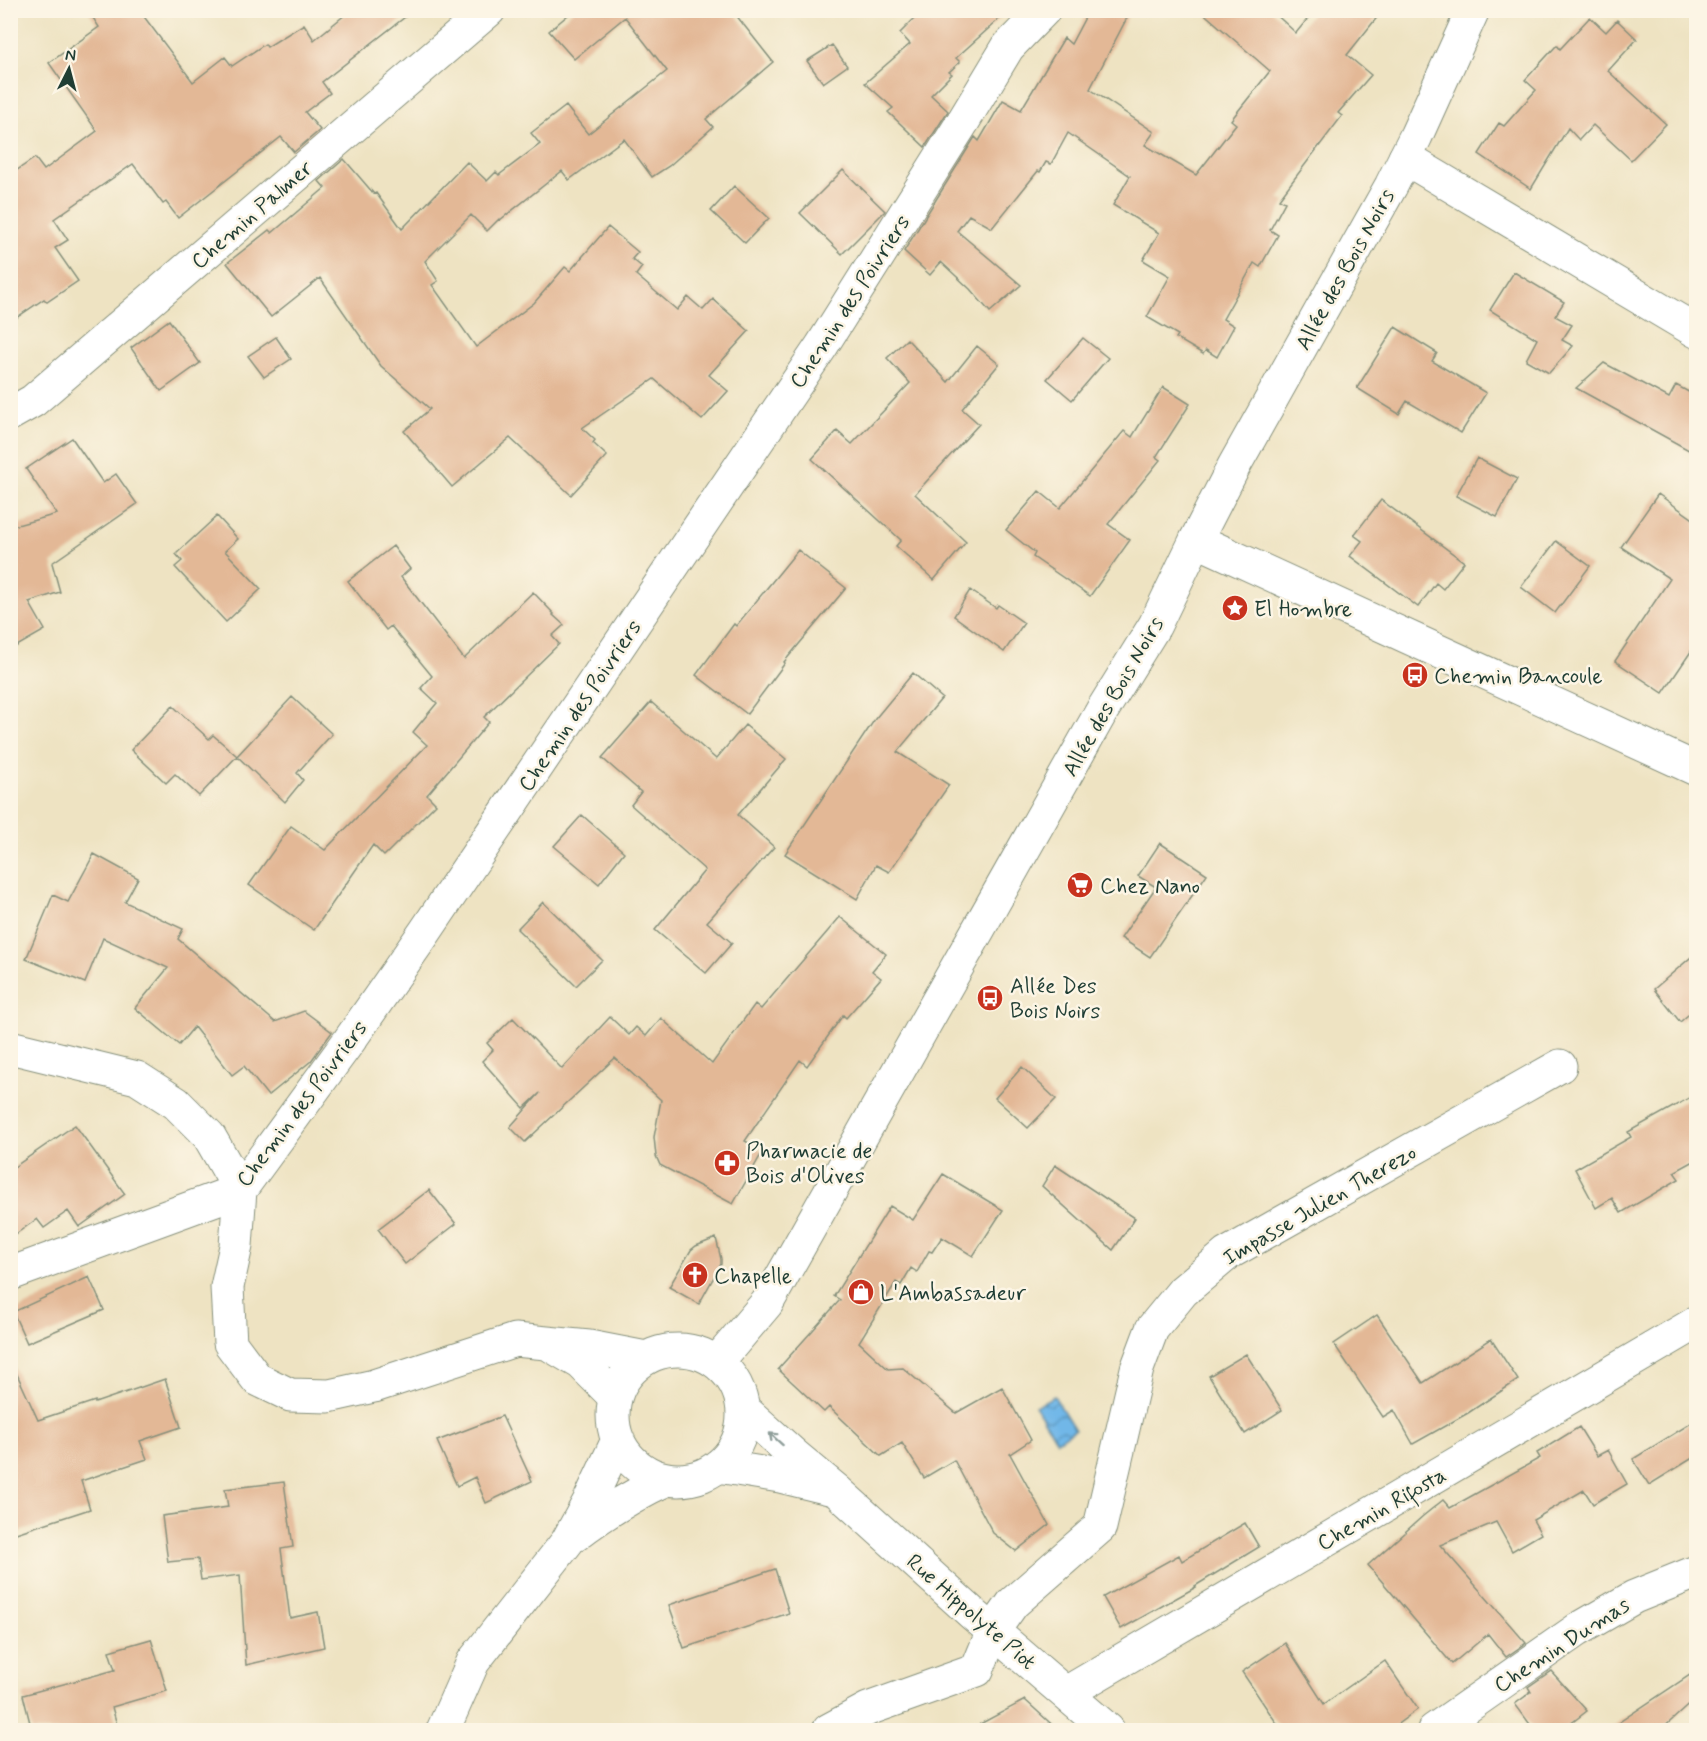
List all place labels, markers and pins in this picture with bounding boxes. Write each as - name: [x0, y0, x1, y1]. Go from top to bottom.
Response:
- place icon: El Hombre: [1220, 593, 1250, 623]
- place label: El Hombre: [1254, 596, 1352, 624]
- bus stop icon: Chemin Bancoule: [1400, 660, 1430, 690]
- place label: Chemin Bancoule: [1434, 663, 1603, 691]
- supermarket icon: Chez Nano: [1065, 870, 1095, 900]
- place label: Chez Nano: [1100, 873, 1200, 901]
- place label: Allée Des Bois Noirs: [1010, 973, 1100, 1026]
- bus stop icon: Allée Des Bois Noirs: [975, 983, 1005, 1013]
- place label: Pharmacie de Bois d'Olives: [746, 1138, 872, 1191]
- pharmacy icon: Pharmacie de Bois d'Olives: [712, 1148, 742, 1178]
- church icon: Chapelle: [680, 1260, 710, 1290]
- place label: Chapelle: [714, 1263, 792, 1291]
- shop icon: L'Ambassadeur: [846, 1277, 876, 1307]
- place label: L'Ambassadeur: [880, 1280, 1027, 1308]

